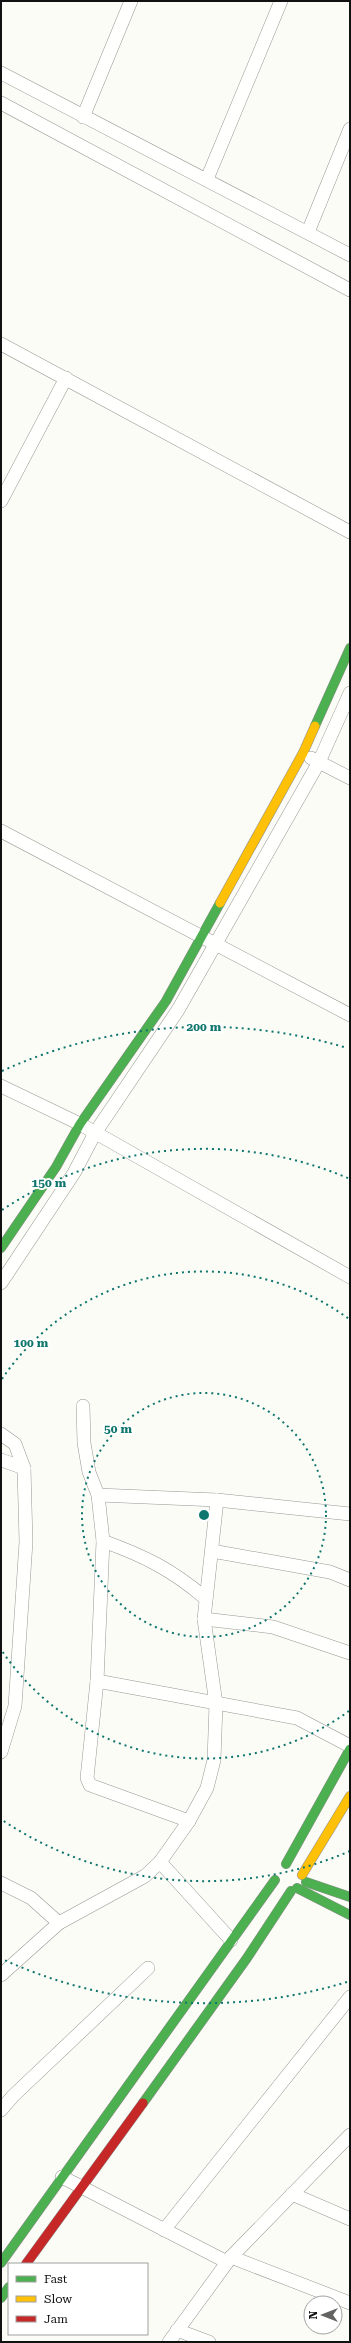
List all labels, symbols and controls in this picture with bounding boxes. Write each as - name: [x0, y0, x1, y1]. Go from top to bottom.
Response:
- text: 200 m: [187, 1020, 222, 1034]
- text: 150 m: [32, 1176, 67, 1190]
- text: 100 m: [14, 1336, 49, 1350]
- text: 50 m: [104, 1422, 132, 1436]
- centre of rings: [197, 1508, 211, 1522]
- legend: [8, 2263, 148, 2335]
- text: Fast: [44, 2272, 68, 2286]
- text: Slow: [44, 2292, 72, 2306]
- north arrow: [303, 2295, 343, 2335]
- text: N: [307, 2310, 320, 2319]
- text: Jam: [44, 2312, 68, 2326]

